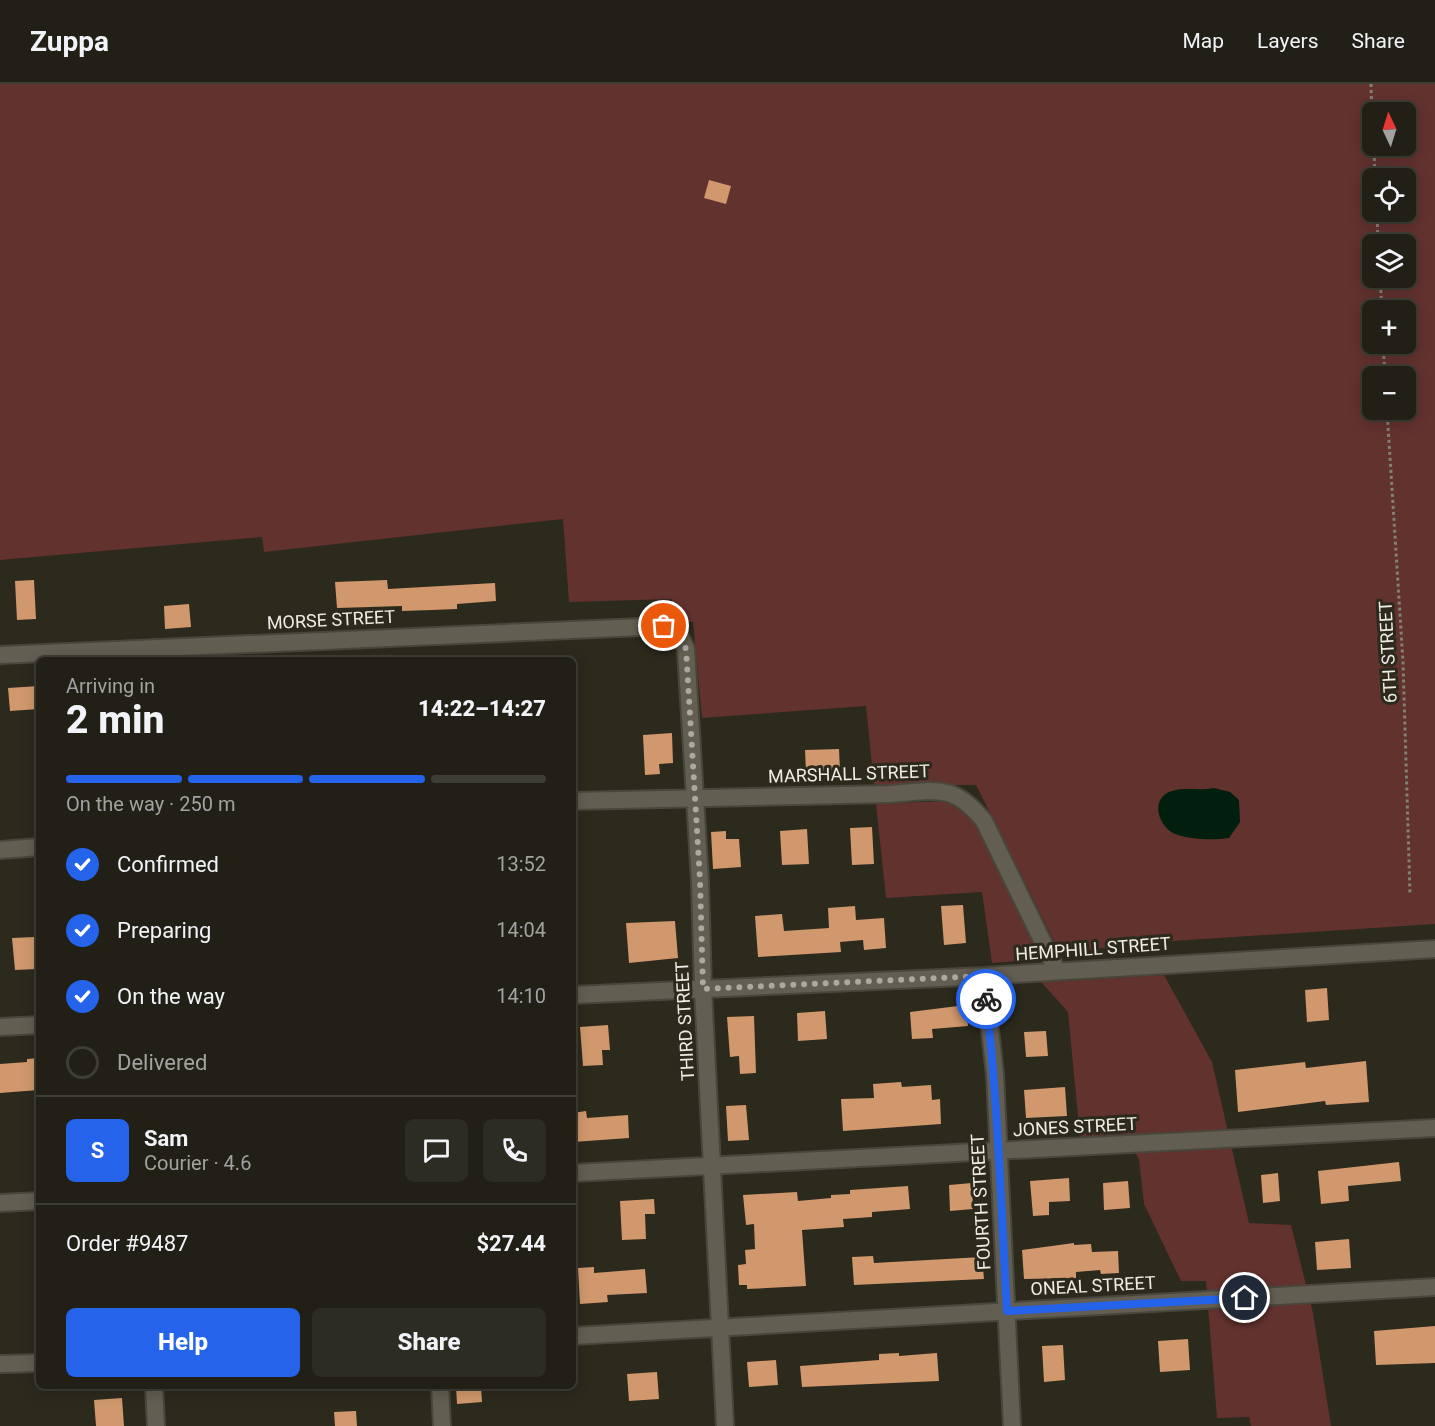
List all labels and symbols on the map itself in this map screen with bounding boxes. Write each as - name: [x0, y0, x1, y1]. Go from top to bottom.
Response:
- north arrow: [1362, 102, 1416, 156]
- pin: [638, 600, 689, 651]
- street label: 6TH STREET: [1374, 600, 1401, 704]
- street label: MORSE STREET: [266, 606, 396, 633]
- street label: MARSHALL STREET: [768, 760, 930, 787]
- street label: HEMPHILL STREET: [1015, 933, 1172, 964]
- street label: THIRD STREET: [671, 960, 698, 1081]
- courier: [956, 969, 1016, 1029]
- street label: JONES STREET: [1012, 1113, 1138, 1140]
- street label: FOURTH STREET: [966, 1133, 995, 1271]
- street label: ONEAL STREET: [1030, 1272, 1156, 1299]
- pin: [1219, 1272, 1270, 1323]

